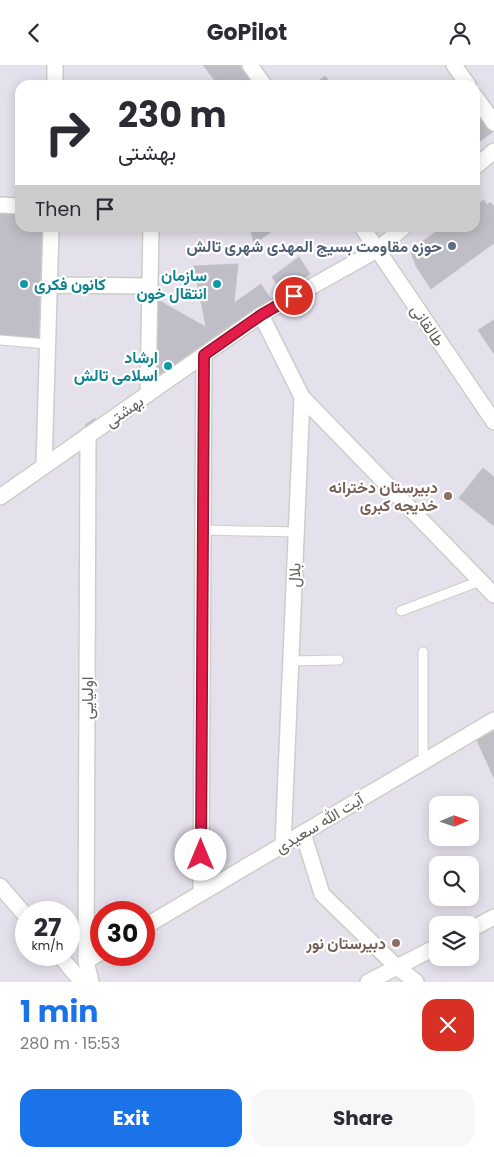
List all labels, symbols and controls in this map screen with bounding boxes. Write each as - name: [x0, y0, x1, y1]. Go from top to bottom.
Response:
- text: GoPilot: [207, 17, 287, 48]
- icon: back: [20, 19, 48, 47]
- icon: person: [446, 19, 474, 47]
- text: 230 m: [118, 90, 226, 139]
- icon: right: [35, 100, 100, 165]
- text: بهشتی: [118, 137, 176, 168]
- icon: arrive: [91, 195, 119, 223]
- text: Then: [35, 196, 81, 223]
- place label: حوزه مقاومت بسیج المهدی شهری تالش: [187, 235, 442, 258]
- marker: حوزه مقاومت بسیج المهدی شهری تالش: [446, 240, 458, 252]
- place label: سازمان انتقال خون: [136, 264, 207, 305]
- place label: کانون فکری: [34, 273, 106, 296]
- pin: [273, 275, 315, 317]
- marker: کانون فکری: [18, 278, 30, 290]
- marker: سازمان انتقال خون: [211, 278, 223, 290]
- icon: arrive: [280, 282, 308, 310]
- street label: طالقانی: [405, 300, 450, 351]
- place label: ارشاد اسلامی تالش: [74, 346, 158, 387]
- marker: ارشاد اسلامی تالش: [162, 360, 174, 372]
- street label: بهشتی: [100, 390, 148, 433]
- place label: دبیرستان دخترانه خدیجه کبری: [329, 476, 438, 517]
- marker: دبیرستان دخترانه خدیجه کبری: [442, 490, 454, 502]
- street label: بلال: [283, 562, 306, 588]
- street label: اولیایی: [76, 677, 99, 719]
- street label: آیت الله سعیدی: [271, 787, 369, 859]
- north arrow: [429, 796, 479, 846]
- map controls: [429, 796, 479, 966]
- position arrow: [174, 828, 226, 880]
- button: search: [429, 856, 479, 906]
- speed limit sign: 30: [90, 901, 155, 966]
- text: 27: [34, 910, 61, 945]
- button: layers: [429, 916, 479, 966]
- place label: دبیرستان نور: [305, 932, 386, 955]
- text: km/h: [32, 937, 63, 954]
- marker: دبیرستان نور: [390, 937, 402, 949]
- text: 1 min: [20, 990, 98, 1033]
- button: close: [422, 999, 474, 1051]
- text: 280 m · 15:53: [20, 1032, 120, 1055]
- button: Exit: [20, 1089, 242, 1147]
- button: Share: [252, 1089, 474, 1147]

